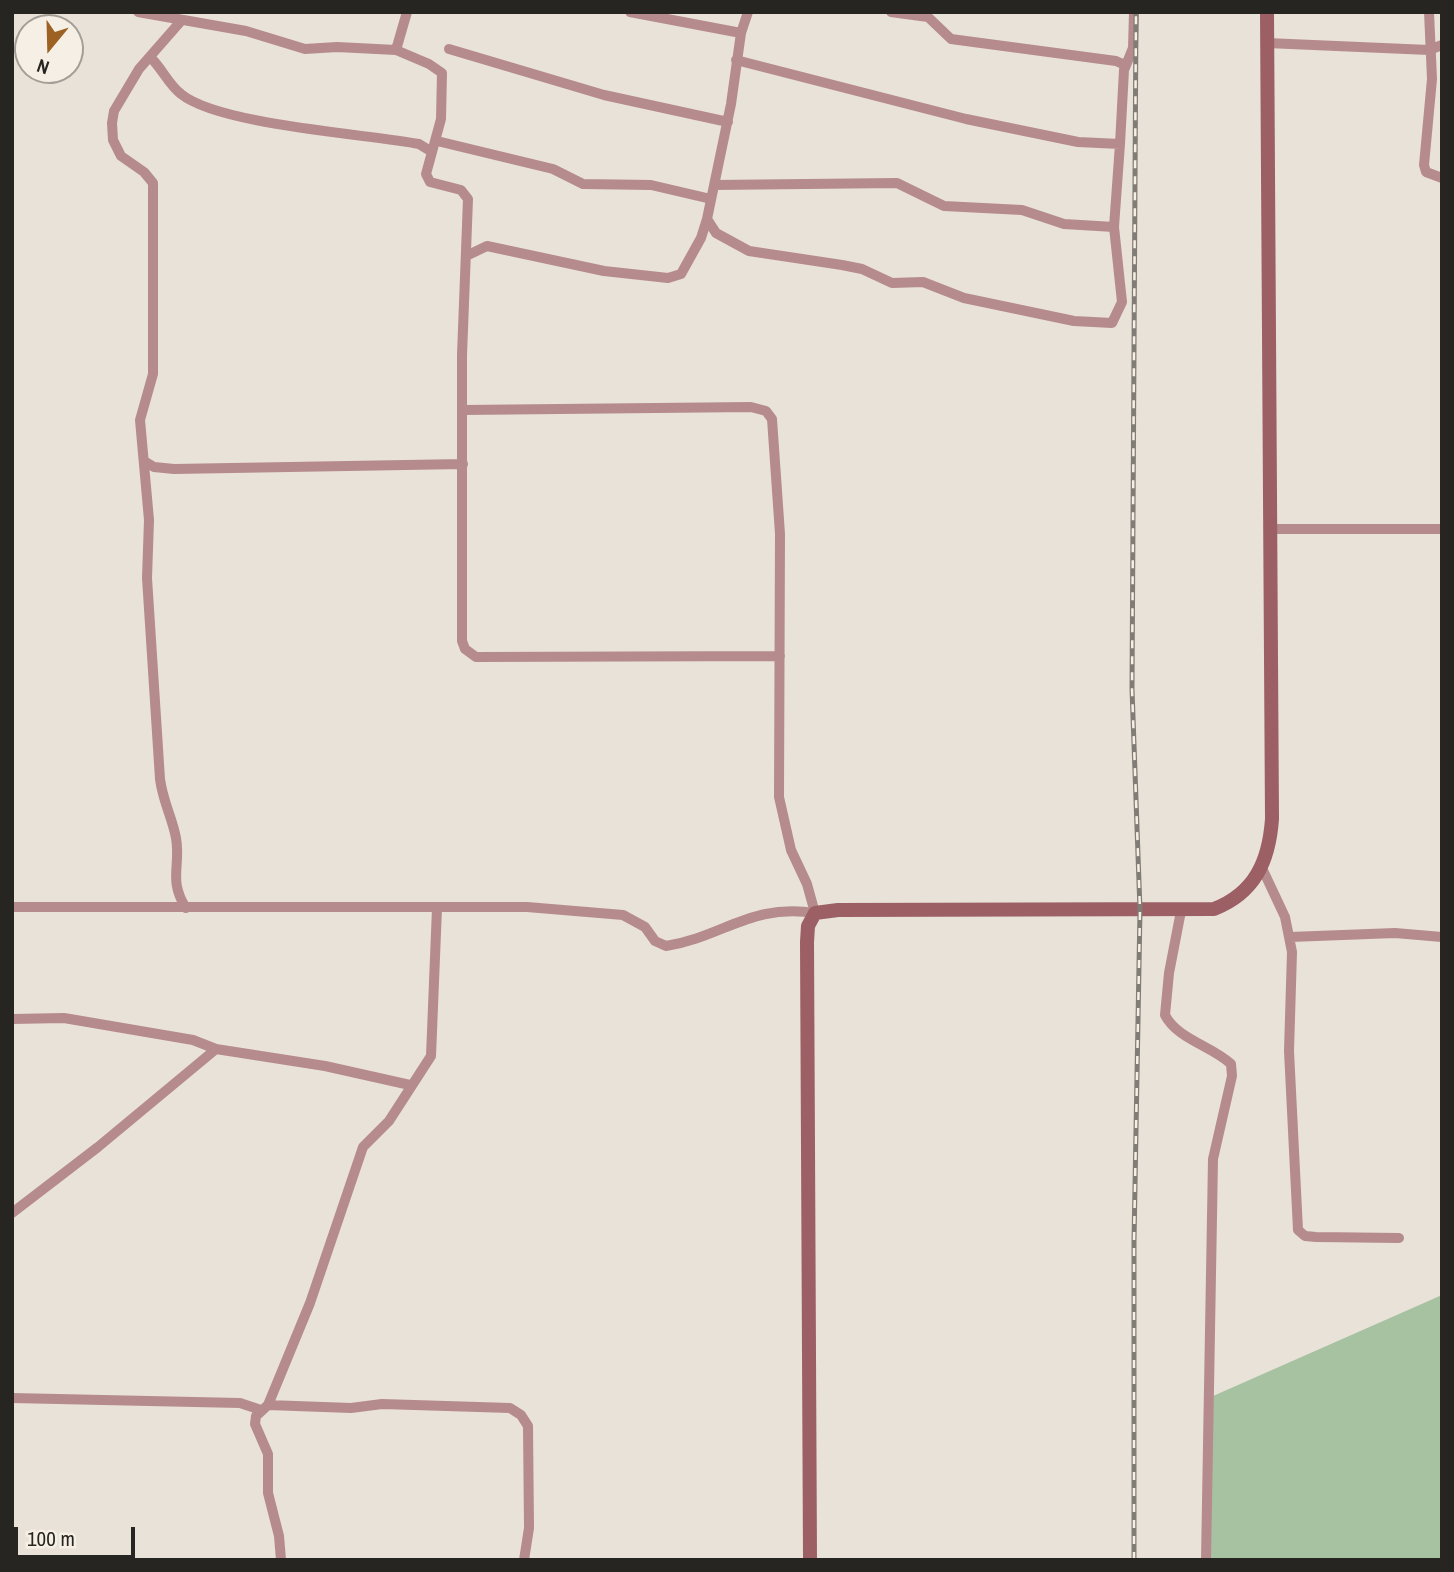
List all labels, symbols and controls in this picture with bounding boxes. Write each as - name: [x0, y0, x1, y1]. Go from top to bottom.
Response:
- north arrow: [14, 14, 84, 84]
- text: N: [33, 53, 52, 81]
- scale bar: [18, 1512, 138, 1556]
- text: 100 m: [27, 1524, 75, 1553]

